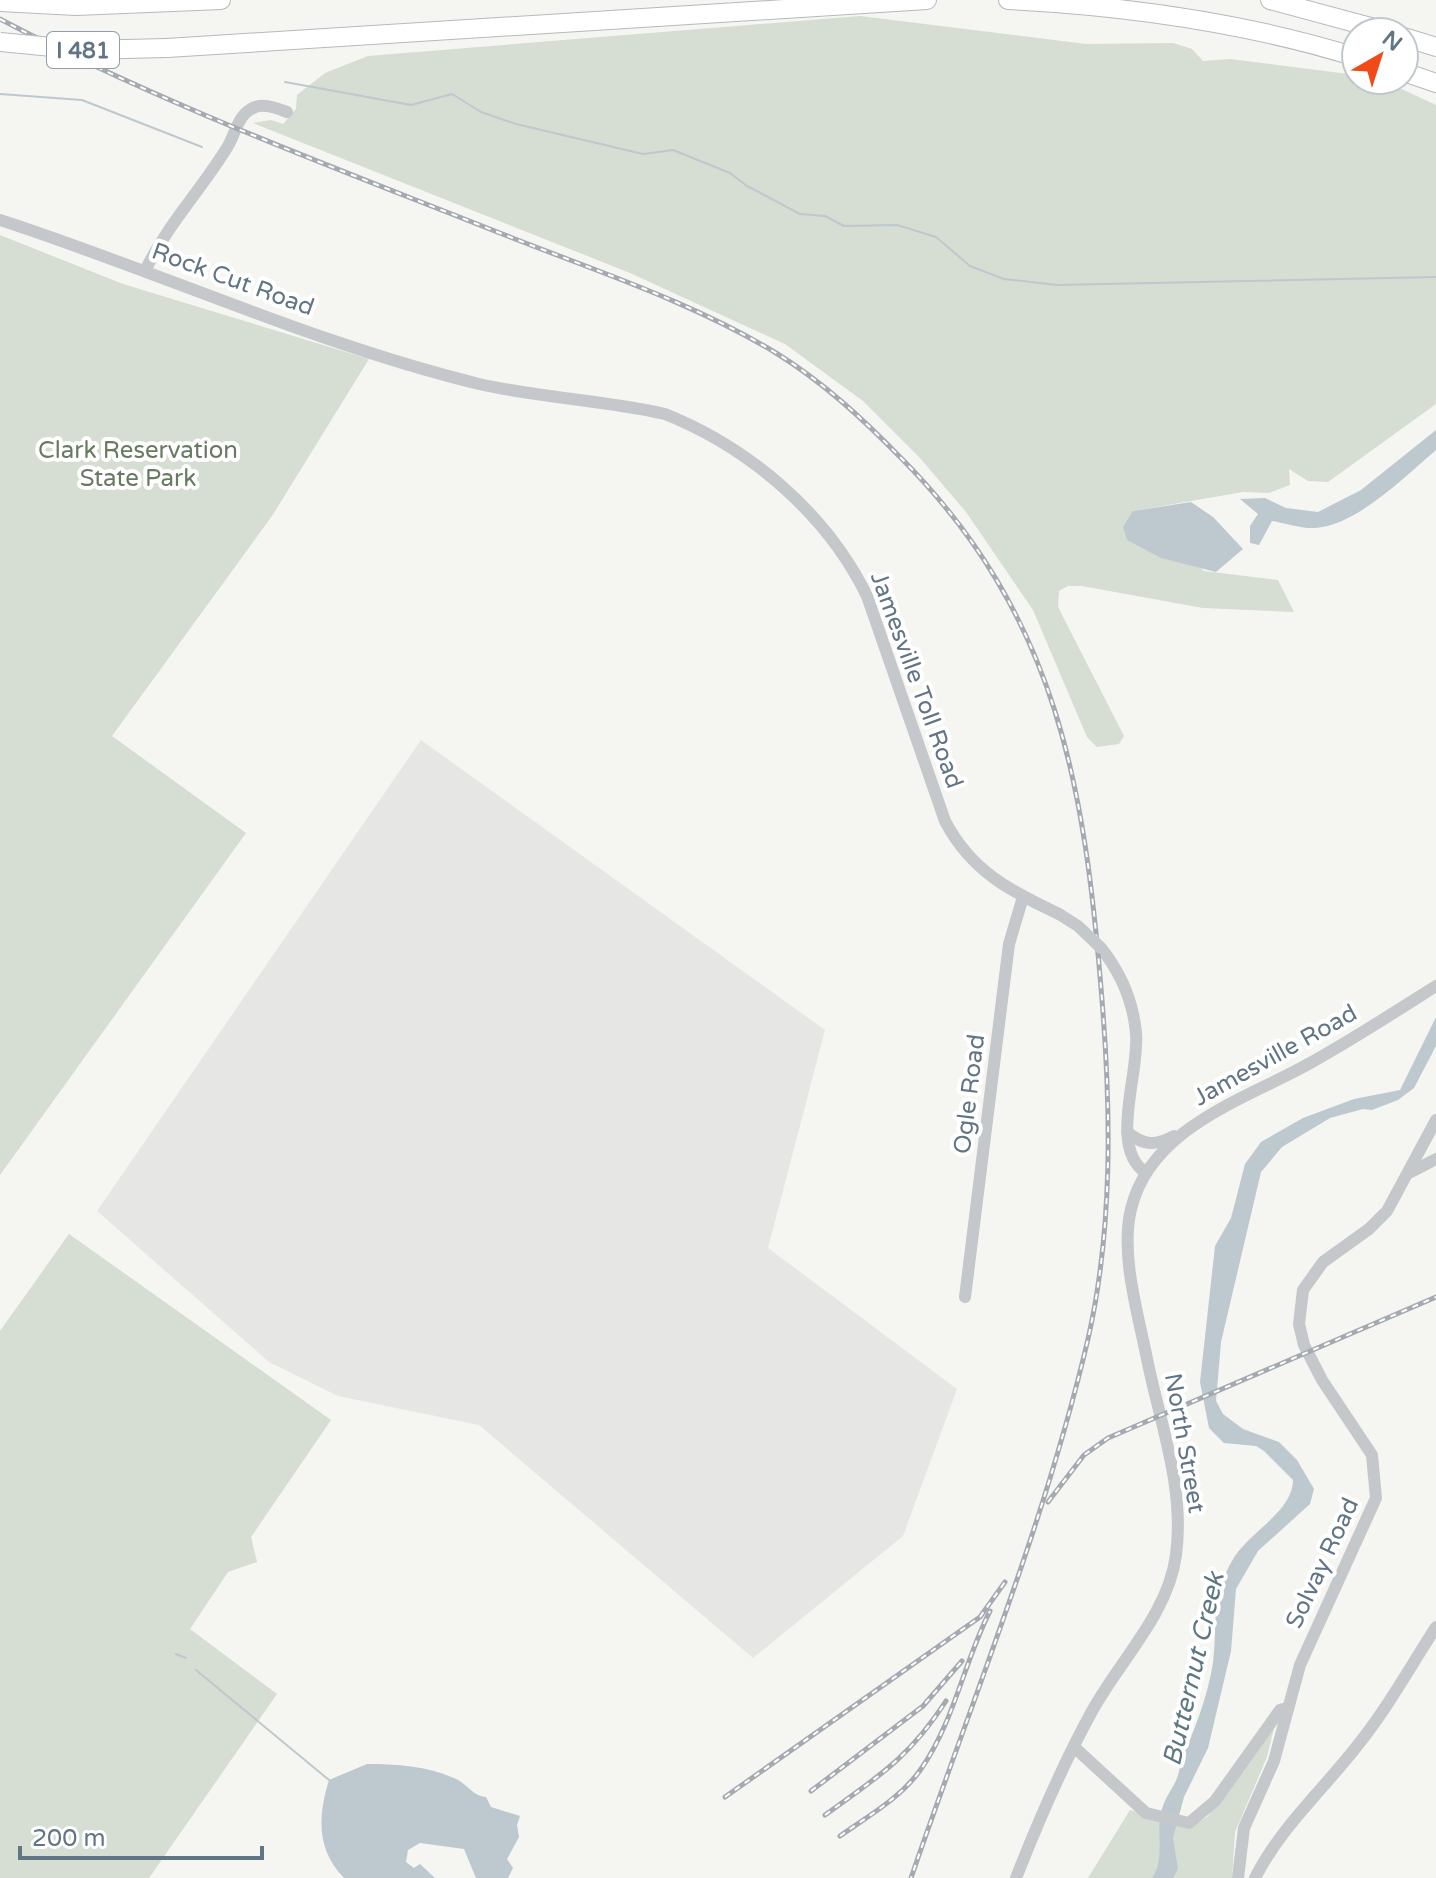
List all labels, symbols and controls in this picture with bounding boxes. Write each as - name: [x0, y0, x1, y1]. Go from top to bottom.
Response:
- north arrow: [1340, 16, 1420, 96]
- text: N: [1377, 26, 1407, 57]
- road number: I 481: [47, 32, 119, 68]
- street label: Rock Cut Road: [148, 237, 318, 322]
- park label: Clark Reservation State Park: [38, 436, 238, 493]
- street label: Jamesville Toll Road: [864, 568, 969, 792]
- street label: Jamesville Road: [1188, 999, 1362, 1112]
- street label: Ogle Road: [948, 1033, 991, 1156]
- street label: North Street: [1158, 1371, 1211, 1515]
- street label: Solvay Road: [1280, 1493, 1365, 1633]
- water label: Butternut Creek: [1156, 1568, 1231, 1769]
- scale bar: [20, 1810, 262, 1860]
- text: 200 m: [32, 1824, 106, 1853]

